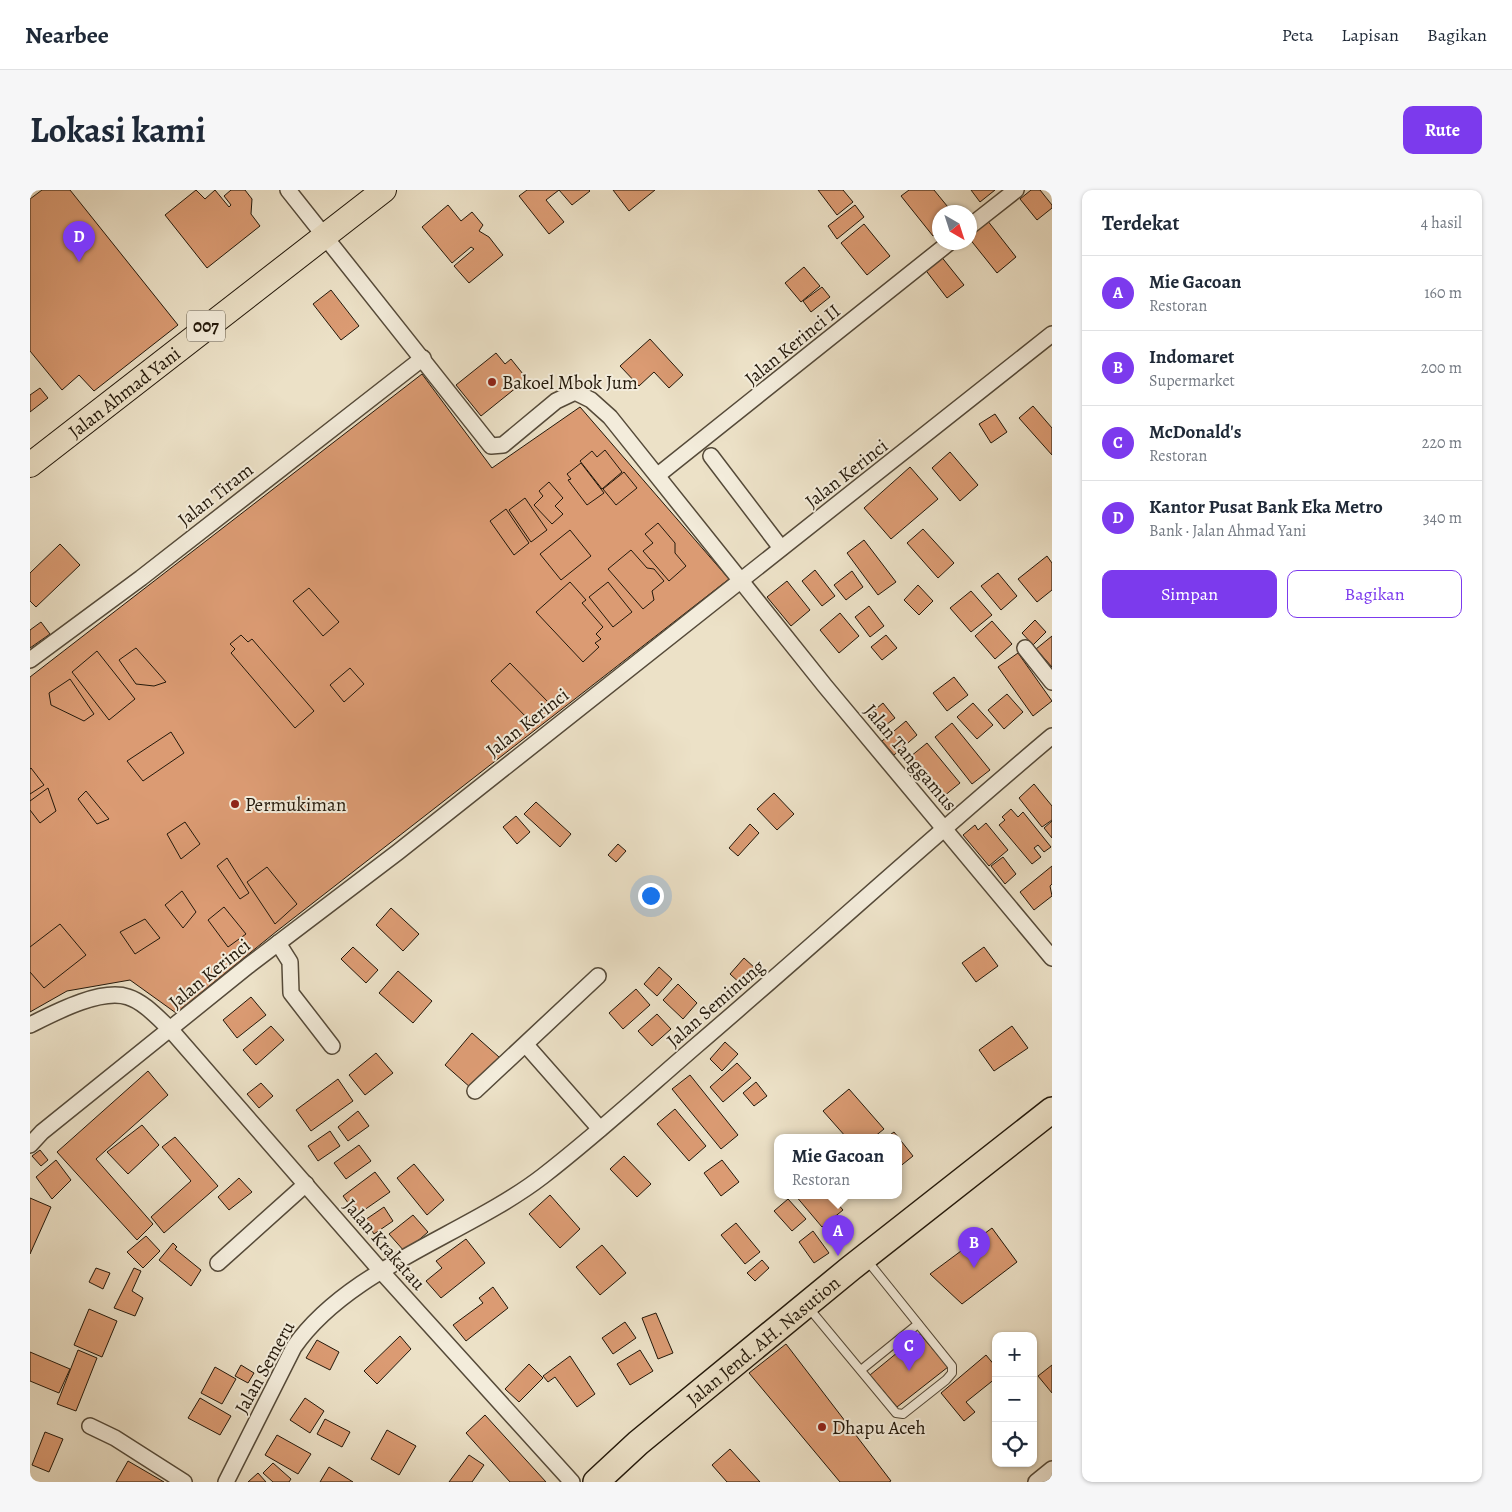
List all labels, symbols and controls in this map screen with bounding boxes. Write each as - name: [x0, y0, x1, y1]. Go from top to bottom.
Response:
- text: Nearbee: [25, 19, 109, 51]
- text: Peta: [1282, 23, 1313, 47]
- text: Lapisan: [1341, 23, 1399, 47]
- text: Bagikan: [1427, 23, 1487, 47]
- text: Lokasi kami: [30, 106, 206, 154]
- button: Rute: [1403, 106, 1482, 154]
- north arrow: [932, 205, 977, 250]
- text: Terdekat: [1102, 209, 1180, 237]
- text: 4 hasil: [1421, 212, 1462, 234]
- pin: D: [63, 221, 95, 262]
- text: Mie Gacoan: [1149, 269, 1241, 295]
- text: A: [1113, 282, 1123, 304]
- text: 160 m: [1424, 282, 1462, 304]
- text: Restoran: [1149, 295, 1207, 317]
- street label: Jalan Kerinci II: [739, 298, 846, 391]
- road number: 007: [187, 310, 225, 342]
- street label: Jalan Ahmad Yani: [63, 341, 186, 445]
- text: Indomaret: [1149, 344, 1234, 370]
- text: B: [1113, 357, 1123, 379]
- text: 200 m: [1421, 357, 1462, 379]
- place label: Bakoel Mbok Jum: [502, 370, 638, 396]
- text: Supermarket: [1149, 370, 1235, 392]
- marker: Bakoel Mbok Jum: [486, 376, 498, 388]
- text: McDonald's: [1149, 419, 1241, 445]
- text: C: [1113, 432, 1123, 454]
- text: 220 m: [1422, 432, 1462, 454]
- street label: Jalan Kerinci: [800, 433, 893, 514]
- text: Restoran: [1149, 445, 1207, 467]
- street label: Jalan Tiram: [173, 457, 259, 532]
- text: Kantor Pusat Bank Eka Metro: [1149, 494, 1383, 520]
- text: D: [1112, 507, 1124, 529]
- text: 340 m: [1423, 507, 1462, 529]
- text: Bank · Jalan Ahmad Yani: [1149, 520, 1306, 542]
- button: Simpan: [1102, 570, 1277, 618]
- button: Bagikan: [1287, 570, 1462, 618]
- street label: Jalan Kerinci: [481, 682, 574, 763]
- street label: Jalan Tanggamus: [858, 699, 963, 817]
- place label: Permukiman: [245, 792, 346, 818]
- marker: Permukiman: [229, 798, 241, 810]
- your location: [638, 883, 664, 909]
- street label: Jalan Kerinci: [163, 933, 256, 1015]
- street label: Jalan Seminung: [661, 954, 771, 1054]
- popup: [774, 1134, 902, 1199]
- text: Mie Gacoan: [792, 1143, 884, 1169]
- text: Restoran: [792, 1169, 850, 1191]
- street label: Jalan Krakatau: [337, 1193, 432, 1297]
- pin: A: [822, 1215, 854, 1256]
- pin: B: [958, 1227, 990, 1268]
- street label: Jalan Jend. AH. Nasution: [681, 1270, 846, 1412]
- street label: Jalan Semeru: [229, 1316, 301, 1419]
- pin: C: [893, 1330, 925, 1371]
- map controls: [992, 1332, 1037, 1467]
- button: +: [992, 1332, 1037, 1377]
- button: −: [992, 1377, 1037, 1422]
- place label: Dhapu Aceh: [832, 1415, 926, 1441]
- marker: Dhapu Aceh: [816, 1421, 828, 1433]
- button: locate: [992, 1422, 1037, 1467]

